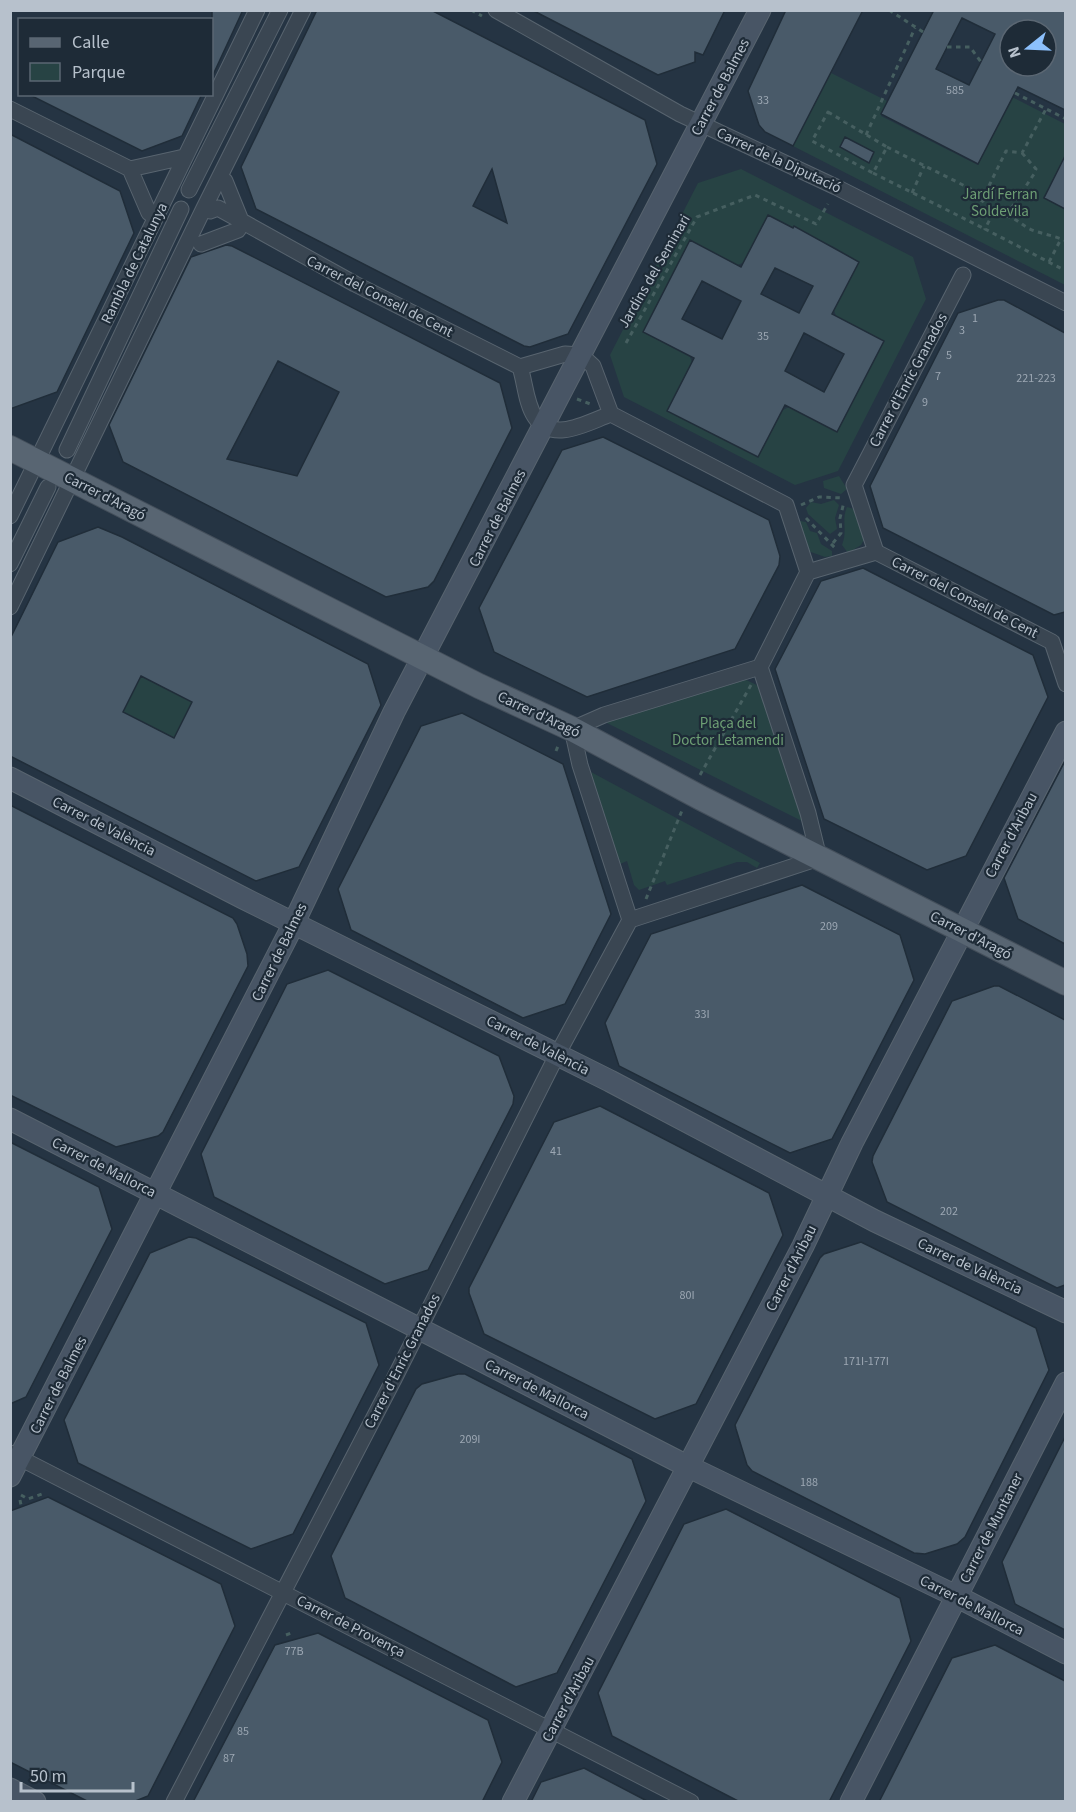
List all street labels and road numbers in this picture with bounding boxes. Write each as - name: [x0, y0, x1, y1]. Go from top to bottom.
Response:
- street label: Carrer de Balmes: [686, 35, 755, 139]
- street label: Carrer de la Diputació: [713, 122, 845, 199]
- street label: Rambla de Catalunya: [96, 199, 173, 327]
- street label: Jardins del Seminari: [613, 211, 696, 332]
- street label: Carrer del Consell de Cent: [303, 250, 457, 343]
- street label: Carrer d'Enric Granados: [864, 309, 953, 451]
- street label: Carrer de Balmes: [464, 466, 531, 571]
- street label: Carrer d'Aragó: [60, 467, 149, 526]
- street label: Carrer del Consell de Cent: [888, 551, 1042, 644]
- street label: Carrer d'Aragó: [494, 686, 584, 743]
- street label: Carrer d'Aribau: [980, 789, 1043, 882]
- street label: Carrer de València: [49, 791, 159, 862]
- street label: Carrer de Balmes: [247, 899, 312, 1005]
- street label: Carrer d'Aragó: [926, 906, 1015, 965]
- street label: Carrer de València: [483, 1010, 593, 1081]
- street label: Carrer de Mallorca: [48, 1132, 159, 1203]
- street label: Carrer d'Aribau: [761, 1222, 822, 1315]
- street label: Carrer de València: [914, 1233, 1026, 1300]
- street label: Carrer d'Enric Granados: [359, 1290, 446, 1432]
- street label: Carrer de Balmes: [25, 1333, 92, 1438]
- street label: Carrer de Mallorca: [481, 1354, 592, 1425]
- street label: Carrer de Muntaner: [955, 1469, 1029, 1587]
- street label: Carrer de Mallorca: [916, 1570, 1027, 1641]
- street label: Carrer de Provença: [293, 1590, 409, 1663]
- street label: Carrer d'Aribau: [537, 1653, 600, 1746]

